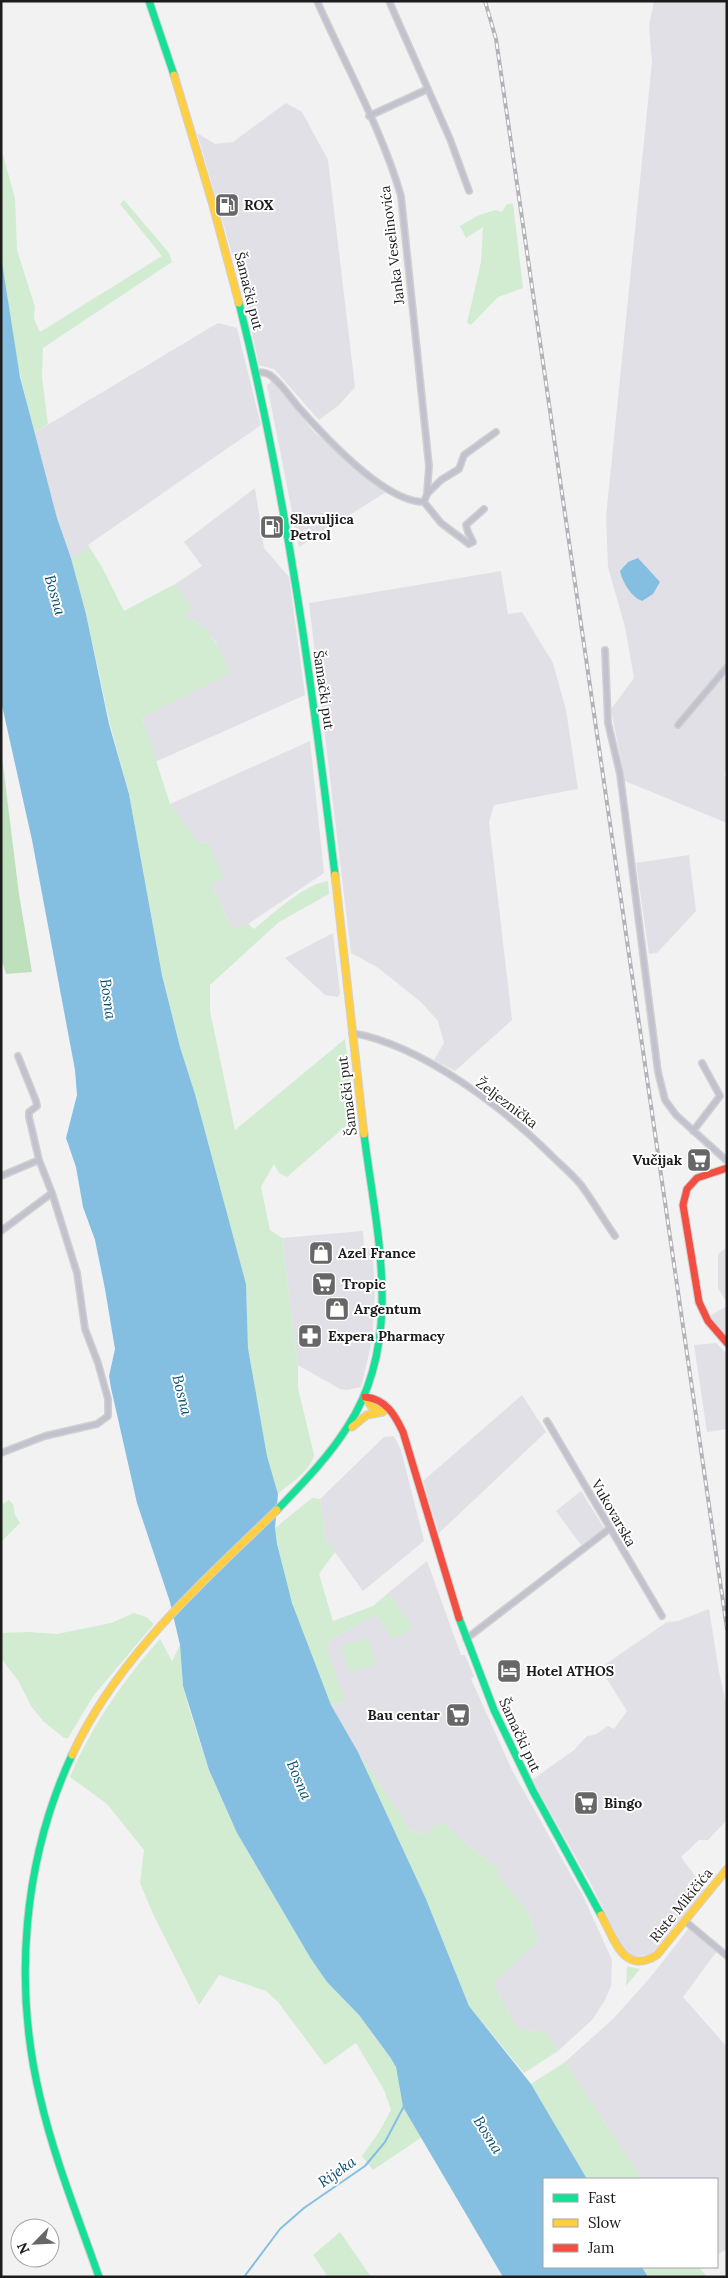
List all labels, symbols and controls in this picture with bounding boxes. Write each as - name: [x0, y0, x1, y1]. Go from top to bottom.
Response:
- street label: Janka Veselinovića: [376, 185, 408, 306]
- fuel station icon: ROX: [214, 192, 240, 218]
- place label: ROX: [244, 196, 274, 214]
- street label: Šamački put: [231, 250, 268, 332]
- place label: Slavuljica Petrol: [290, 510, 354, 544]
- fuel station icon: Slavuljica Petrol: [259, 514, 285, 540]
- water label: Bosna: [41, 573, 70, 618]
- street label: Šamački put: [310, 649, 339, 731]
- water label: Bosna: [96, 977, 121, 1021]
- street label: Šamački put: [333, 1055, 361, 1137]
- street label: Željeznička: [472, 1074, 542, 1132]
- supermarket icon: Vučijak: [686, 1147, 712, 1173]
- place label: Vučijak: [632, 1151, 683, 1169]
- shop icon: Azel France: [308, 1240, 334, 1266]
- place label: Azel France: [338, 1244, 416, 1262]
- supermarket icon: Tropic: [311, 1271, 337, 1297]
- place label: Tropic: [342, 1275, 387, 1293]
- shop icon: Argentum: [324, 1296, 350, 1322]
- place label: Argentum: [354, 1300, 421, 1318]
- pharmacy icon: Expera Pharmacy: [297, 1323, 323, 1349]
- place label: Expera Pharmacy: [328, 1327, 445, 1345]
- water label: Bosna: [168, 1373, 197, 1418]
- street label: Vukovarska: [587, 1475, 640, 1550]
- hotel icon: Hotel ATHOS: [496, 1658, 522, 1684]
- place label: Hotel ATHOS: [526, 1662, 614, 1680]
- street label: Šamački put: [495, 1695, 545, 1775]
- supermarket icon: Bau centar: [445, 1702, 471, 1728]
- place label: Bau centar: [368, 1706, 440, 1724]
- water label: Bosna: [283, 1757, 317, 1803]
- supermarket icon: Bingo: [573, 1790, 599, 1816]
- place label: Bingo: [604, 1794, 642, 1812]
- street label: Riste Mikičića: [646, 1864, 716, 1946]
- water label: Bosna: [470, 2112, 508, 2158]
- water label: Rijeka: [314, 2151, 360, 2191]
- legend: [543, 2178, 718, 2268]
- text: Fast: [588, 2188, 616, 2207]
- text: Slow: [588, 2213, 621, 2232]
- north arrow: [10, 2218, 60, 2268]
- text: Jam: [587, 2238, 615, 2257]
- text: N: [13, 2240, 34, 2257]

